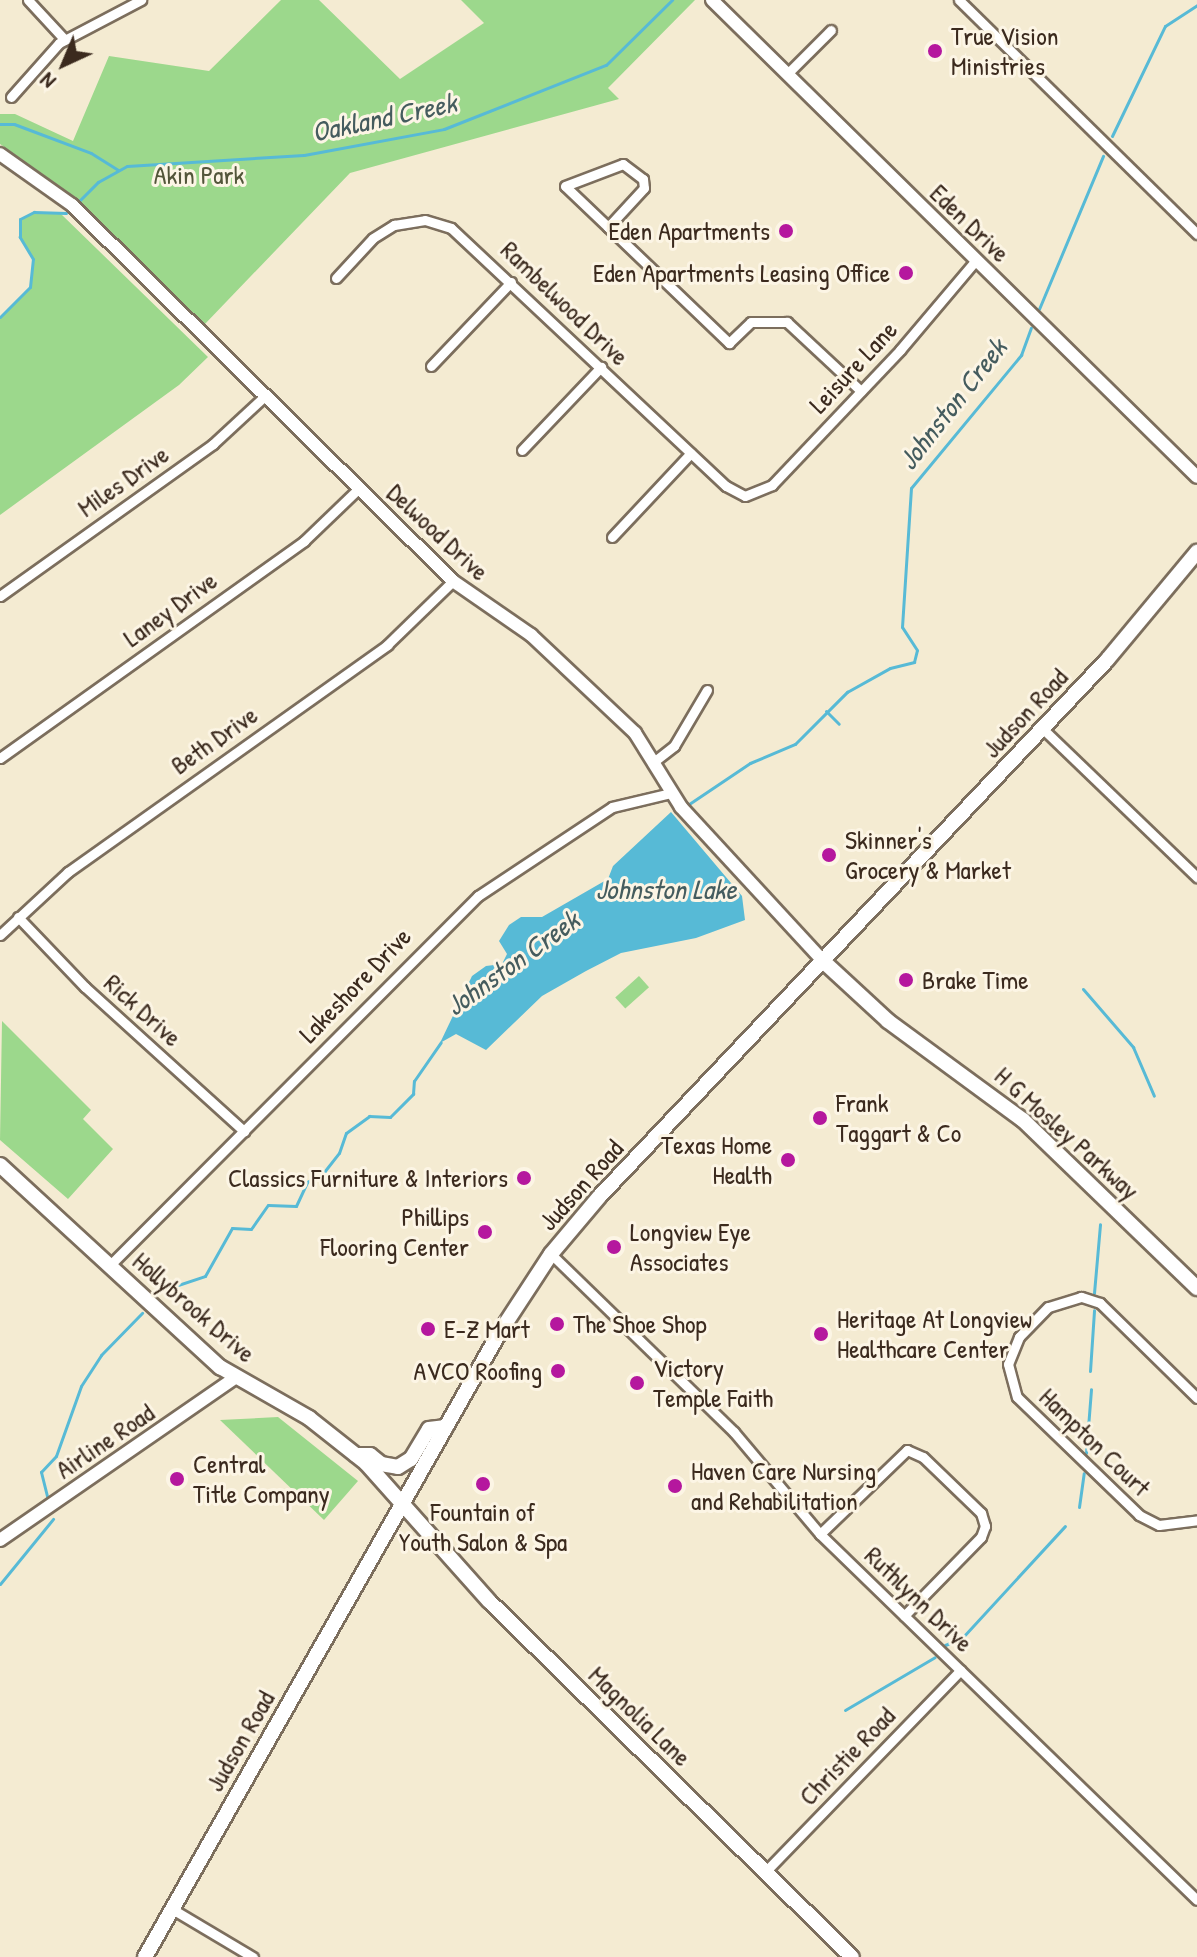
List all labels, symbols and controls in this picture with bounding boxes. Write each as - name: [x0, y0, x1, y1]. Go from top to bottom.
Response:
- place label: True Vision Ministries: [951, 20, 1058, 82]
- north arrow: [24, 24, 104, 104]
- marker: True Vision Ministries: [926, 42, 944, 60]
- text: N: [33, 66, 62, 96]
- water label: Oakland Creek: [309, 85, 459, 149]
- park label: Akin Park: [154, 159, 244, 191]
- street label: Eden Drive: [924, 178, 1016, 268]
- place label: Eden Apartments: [609, 215, 770, 247]
- marker: Eden Apartments: [777, 222, 795, 240]
- street label: Rambelwood Drive: [495, 234, 635, 372]
- place label: Eden Apartments Leasing Office: [593, 257, 890, 289]
- marker: Eden Apartments Leasing Office: [897, 264, 915, 282]
- street label: Leisure Lane: [803, 314, 903, 420]
- water label: Johnston Creek: [890, 332, 1014, 476]
- street label: Miles Drive: [72, 439, 174, 523]
- street label: Delwood Drive: [381, 477, 495, 587]
- street label: Laney Drive: [117, 565, 223, 653]
- street label: Judson Road: [976, 662, 1074, 764]
- street label: Beth Drive: [165, 699, 263, 781]
- place label: Skinner's Grocery & Market: [845, 824, 1011, 886]
- marker: Skinner's Grocery & Market: [820, 846, 838, 864]
- water label: Johnston Lake: [595, 872, 737, 906]
- water label: Johnston Creek: [439, 903, 585, 1023]
- street label: Lakeshore Drive: [292, 921, 418, 1049]
- place label: Brake Time: [922, 964, 1029, 996]
- street label: Rick Drive: [98, 967, 188, 1053]
- marker: Brake Time: [897, 971, 915, 989]
- street label: H G Mosley Parkway: [988, 1060, 1146, 1206]
- place label: Frank Taggart & Co: [836, 1087, 961, 1148]
- marker: Frank Taggart & Co: [811, 1109, 829, 1127]
- place label: Texas Home Health: [661, 1129, 772, 1190]
- street label: Judson Road: [532, 1133, 630, 1237]
- marker: Texas Home Health: [779, 1151, 797, 1169]
- place label: Classics Furniture & Interiors: [228, 1162, 508, 1194]
- marker: Classics Furniture & Interiors: [515, 1169, 533, 1187]
- place label: Phillips Flooring Center: [321, 1201, 469, 1262]
- place label: Longview Eye Associates: [630, 1216, 751, 1278]
- marker: Phillips Flooring Center: [476, 1223, 494, 1241]
- marker: Longview Eye Associates: [605, 1238, 623, 1256]
- street label: Hollybrook Drive: [126, 1245, 262, 1369]
- place label: Heritage At Longview Healthcare Center: [837, 1303, 1032, 1364]
- place label: The Shoe Shop: [573, 1308, 707, 1340]
- place label: E-Z Mart: [444, 1313, 530, 1345]
- marker: The Shoe Shop: [548, 1315, 566, 1333]
- marker: E-Z Mart: [419, 1320, 437, 1338]
- marker: Heritage At Longview Healthcare Center: [812, 1325, 830, 1343]
- place label: Victory Temple Faith: [653, 1352, 773, 1414]
- place label: AVCO Roofing: [414, 1355, 542, 1387]
- marker: AVCO Roofing: [549, 1362, 567, 1380]
- marker: Victory Temple Faith: [628, 1374, 646, 1392]
- street label: Hampton Court: [1033, 1381, 1157, 1503]
- street label: Airline Road: [50, 1397, 160, 1485]
- place label: Central Title Company: [193, 1448, 330, 1510]
- place label: Haven Care Nursing and Rehabilitation: [691, 1455, 876, 1516]
- marker: Central Title Company: [168, 1470, 186, 1488]
- marker: Fountain of Youth Salon & Spa: [474, 1475, 492, 1493]
- marker: Haven Care Nursing and Rehabilitation: [666, 1477, 684, 1495]
- place label: Fountain of Youth Salon & Spa: [399, 1496, 567, 1558]
- street label: Ruthlynn Drive: [858, 1540, 980, 1658]
- street label: Magnolia Lane: [582, 1660, 698, 1772]
- street label: Judson Road: [199, 1685, 281, 1797]
- street label: Christie Road: [792, 1700, 902, 1812]

